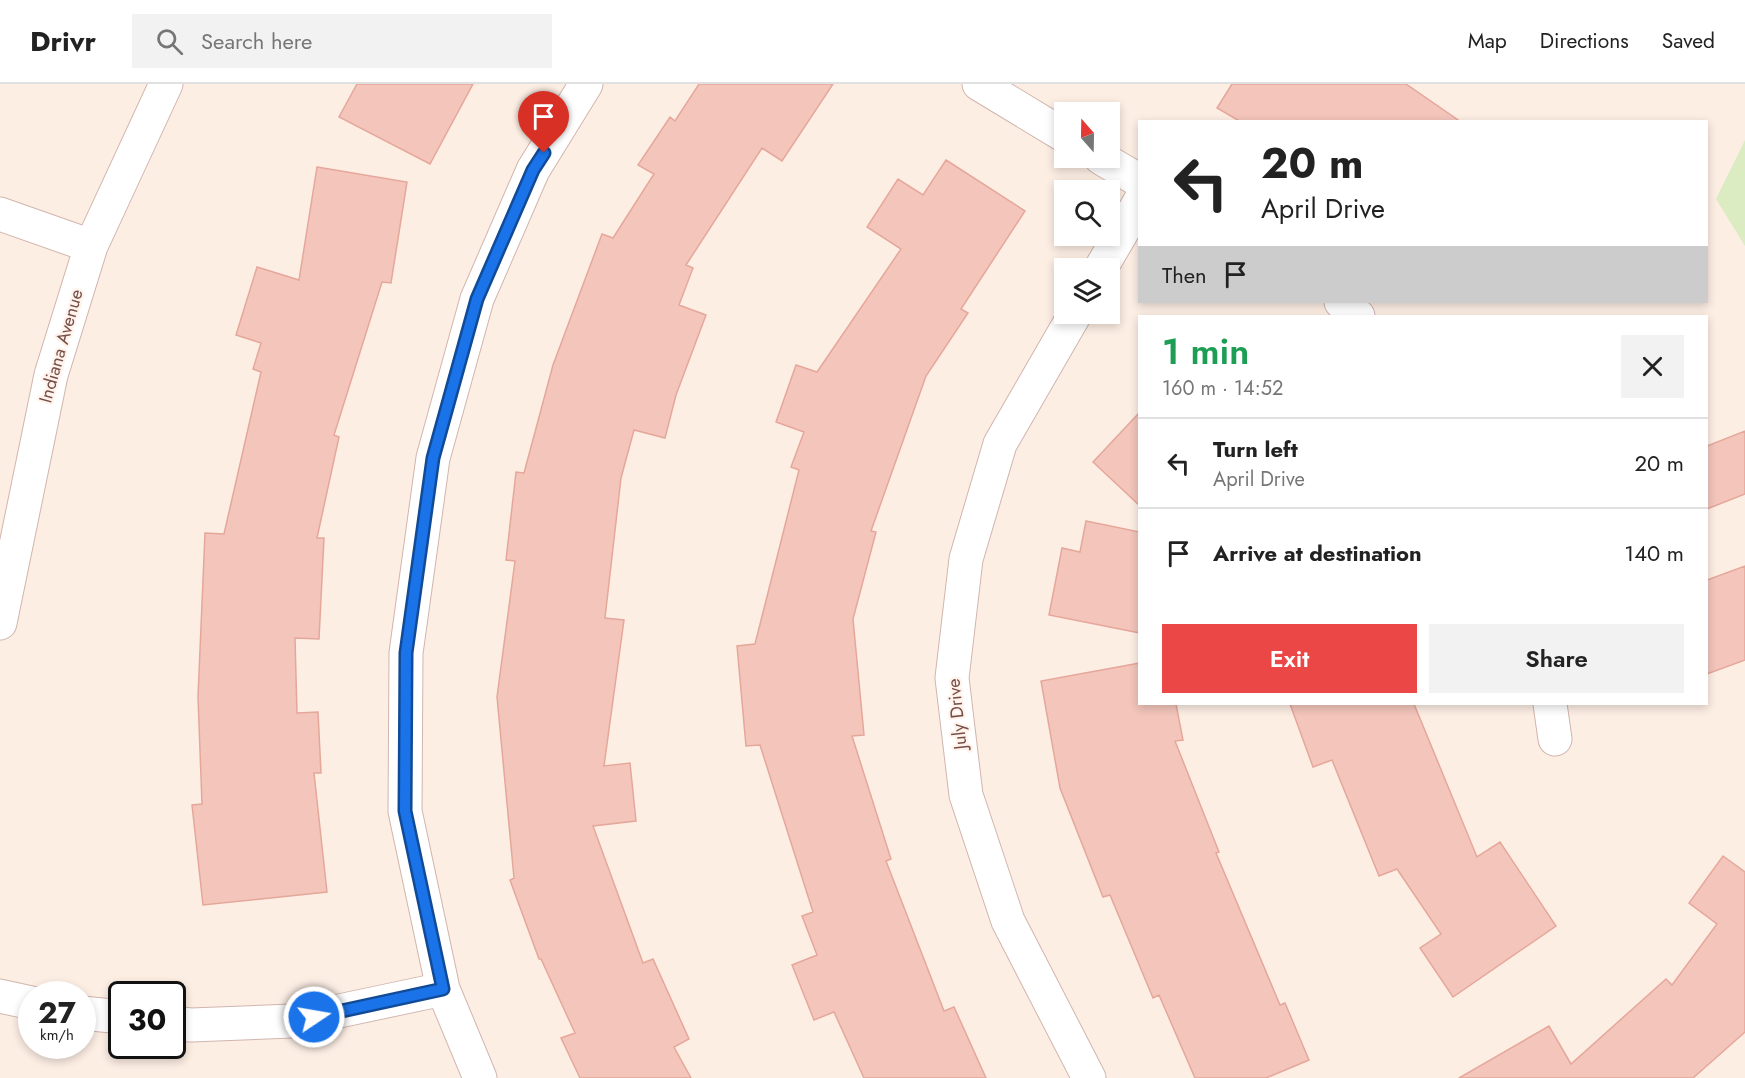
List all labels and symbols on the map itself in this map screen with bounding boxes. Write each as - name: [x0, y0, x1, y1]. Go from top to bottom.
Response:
- pin: [518, 91, 569, 153]
- north arrow: [1054, 102, 1120, 168]
- street label: Indiana Avenue: [32, 286, 90, 406]
- street label: July Drive: [940, 677, 974, 753]
- speed limit sign: 30: [108, 981, 186, 1059]
- position arrow: [282, 985, 346, 1049]

